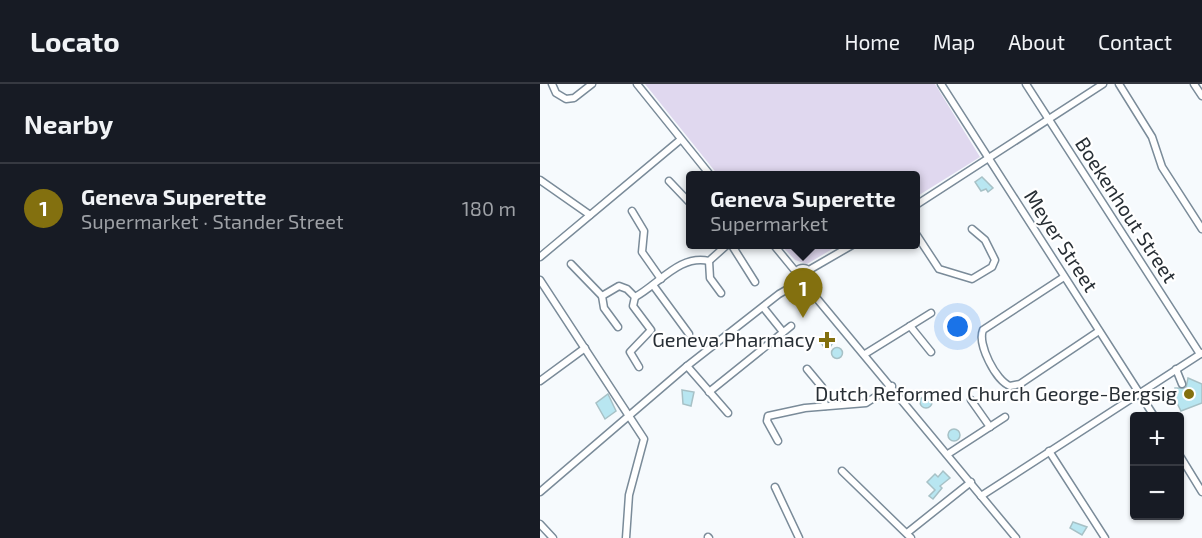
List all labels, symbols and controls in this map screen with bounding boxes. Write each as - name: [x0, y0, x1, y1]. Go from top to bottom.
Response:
- text: Locato: [30, 24, 120, 58]
- text: Home: [844, 29, 900, 54]
- text: Map: [933, 29, 975, 54]
- text: About: [1008, 29, 1065, 54]
- text: Contact: [1098, 29, 1172, 54]
- text: Nearby: [24, 108, 113, 139]
- street label: Boekenhout Street: [1071, 132, 1183, 287]
- popup: [686, 171, 920, 249]
- text: Geneva Superette: [81, 183, 266, 209]
- text: Geneva Superette: [710, 185, 896, 211]
- street label: Meyer Street: [1020, 185, 1104, 296]
- text: 1: [39, 196, 48, 220]
- text: 180 m: [462, 196, 516, 220]
- text: Supermarket · Stander Street: [81, 209, 344, 233]
- text: Supermarket: [710, 211, 828, 235]
- pin: 1: [784, 268, 822, 318]
- your location: [943, 312, 972, 341]
- place label: Geneva Pharmacy: [652, 327, 815, 351]
- marker: Geneva Pharmacy: [820, 333, 834, 347]
- place label: Dutch Reformed Church George-Bergsig: [815, 381, 1177, 405]
- marker: Dutch Reformed Church George-Bergsig: [1182, 387, 1196, 401]
- map controls: [1130, 412, 1184, 520]
- button: +: [1130, 412, 1184, 466]
- button: −: [1130, 466, 1184, 520]

